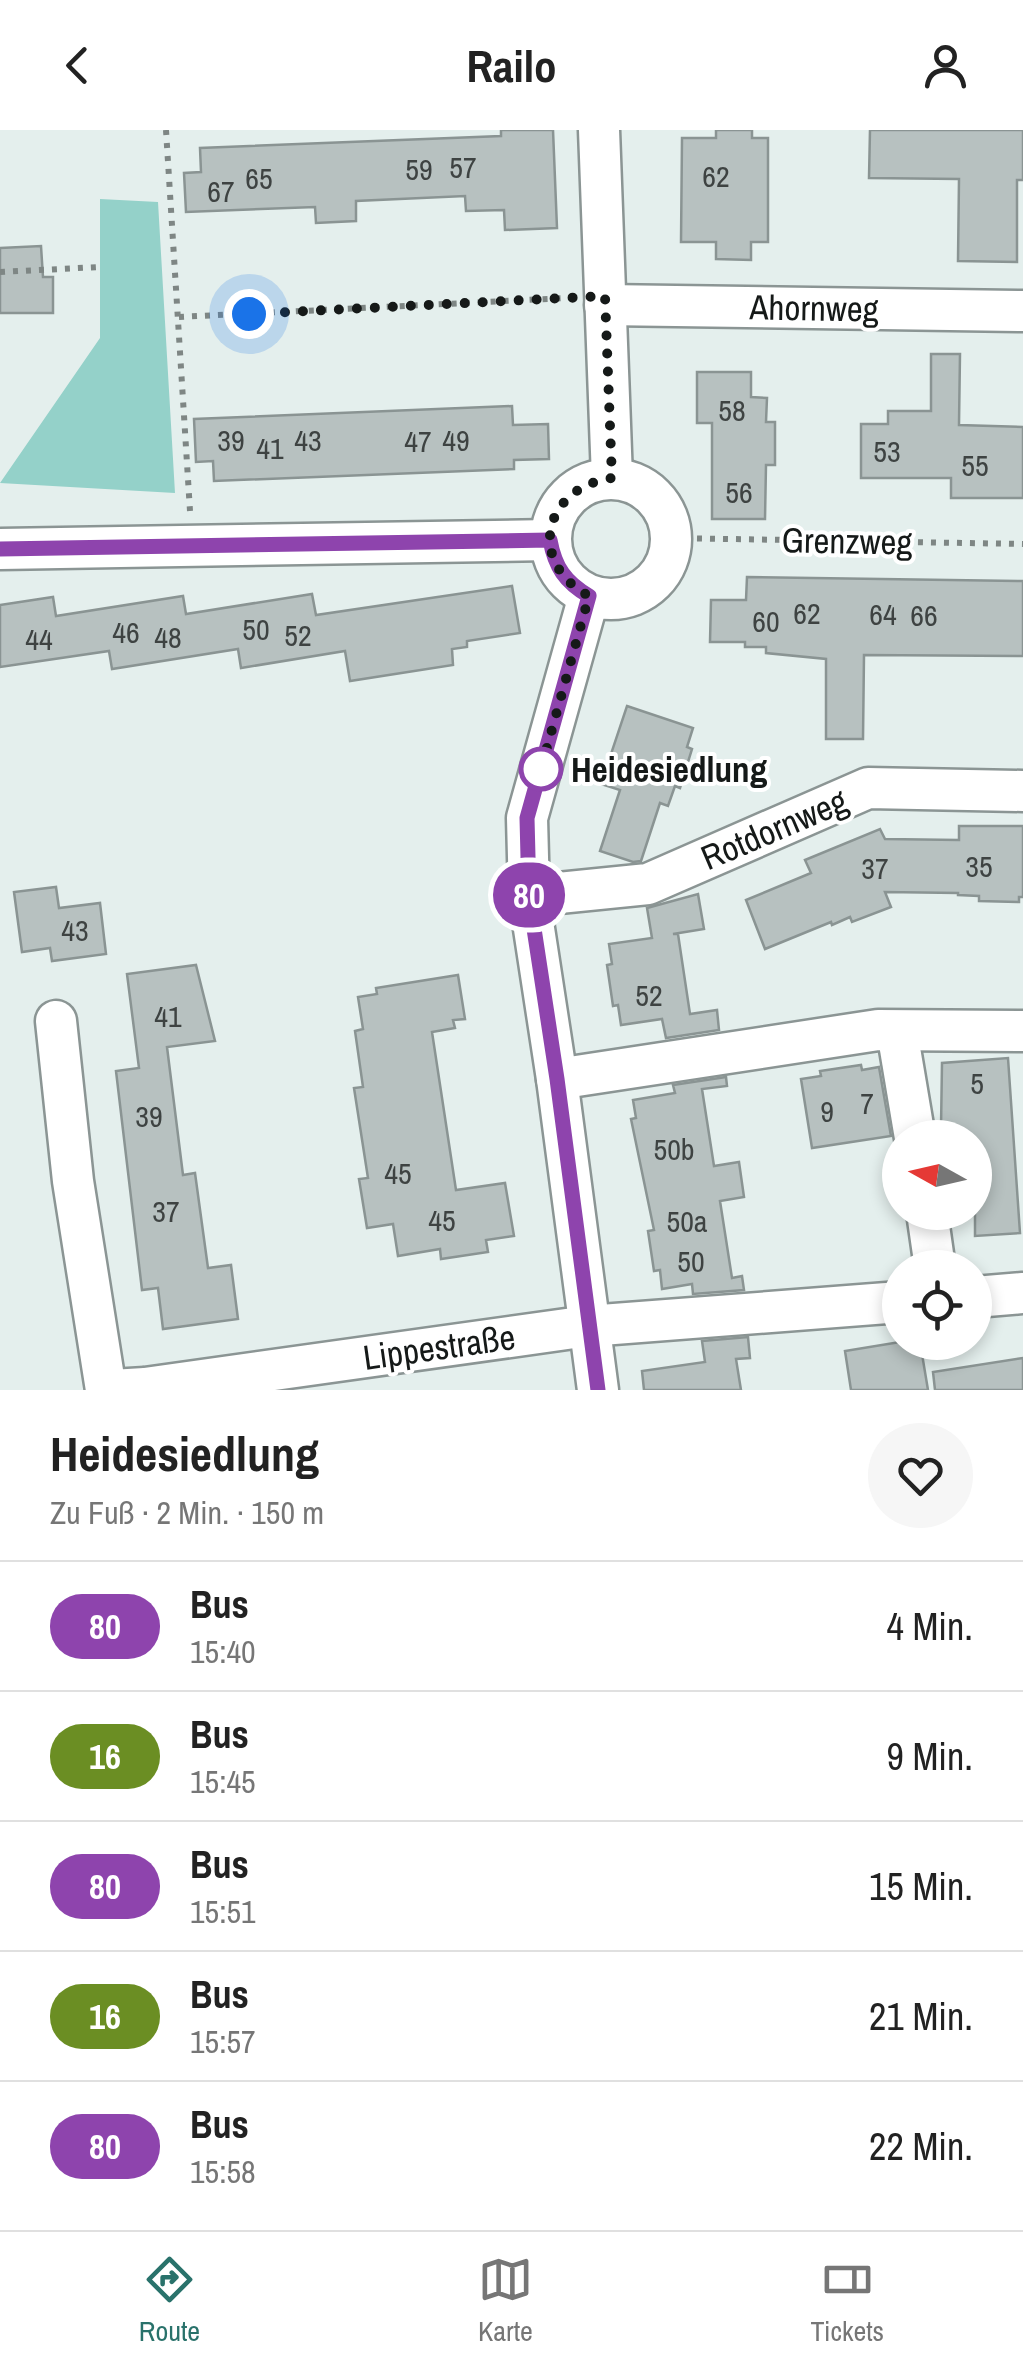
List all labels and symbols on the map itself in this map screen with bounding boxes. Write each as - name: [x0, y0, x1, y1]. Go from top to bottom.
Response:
- house number: 57: [449, 147, 477, 187]
- house number: 59: [405, 149, 433, 189]
- house number: 62: [702, 156, 730, 196]
- house number: 65: [245, 158, 273, 198]
- house number: 67: [207, 171, 235, 211]
- street label: Ahornweg: [748, 283, 879, 333]
- your location: [224, 289, 274, 339]
- house number: 58: [718, 390, 746, 430]
- house number: 39: [217, 420, 245, 460]
- house number: 43: [294, 420, 322, 460]
- house number: 49: [442, 420, 470, 460]
- house number: 47: [404, 421, 432, 461]
- house number: 41: [256, 428, 284, 468]
- house number: 53: [873, 431, 901, 471]
- house number: 55: [961, 445, 989, 485]
- house number: 56: [725, 472, 753, 512]
- street label: Grenzweg: [781, 516, 913, 566]
- house number: 62: [793, 593, 821, 633]
- house number: 64: [869, 594, 897, 634]
- house number: 66: [910, 595, 938, 635]
- house number: 60: [752, 601, 780, 641]
- house number: 50: [242, 609, 270, 649]
- house number: 46: [112, 612, 140, 652]
- house number: 52: [284, 615, 312, 655]
- house number: 48: [154, 617, 182, 657]
- house number: 44: [25, 619, 53, 659]
- place label: Heidesiedlung: [571, 746, 768, 793]
- marker: Heidesiedlung: [520, 748, 562, 790]
- street label: Rotdornweg: [694, 777, 854, 881]
- house number: 35: [965, 846, 993, 886]
- house number: 37: [861, 848, 889, 888]
- line badge: 80: [484, 862, 574, 928]
- house number: 43: [61, 910, 89, 950]
- house number: 52: [635, 975, 663, 1015]
- house number: 41: [154, 996, 182, 1036]
- house number: 5: [970, 1063, 984, 1103]
- house number: 7: [860, 1083, 874, 1123]
- house number: 9: [820, 1091, 834, 1131]
- house number: 39: [135, 1096, 163, 1136]
- north arrow: [882, 1120, 992, 1230]
- house number: 50b: [653, 1129, 695, 1169]
- house number: 45: [384, 1153, 412, 1193]
- house number: 37: [152, 1191, 180, 1231]
- house number: 45: [428, 1200, 456, 1240]
- house number: 50a: [666, 1201, 708, 1241]
- house number: 50: [677, 1241, 705, 1281]
- street label: Lippestraße: [360, 1313, 518, 1381]

